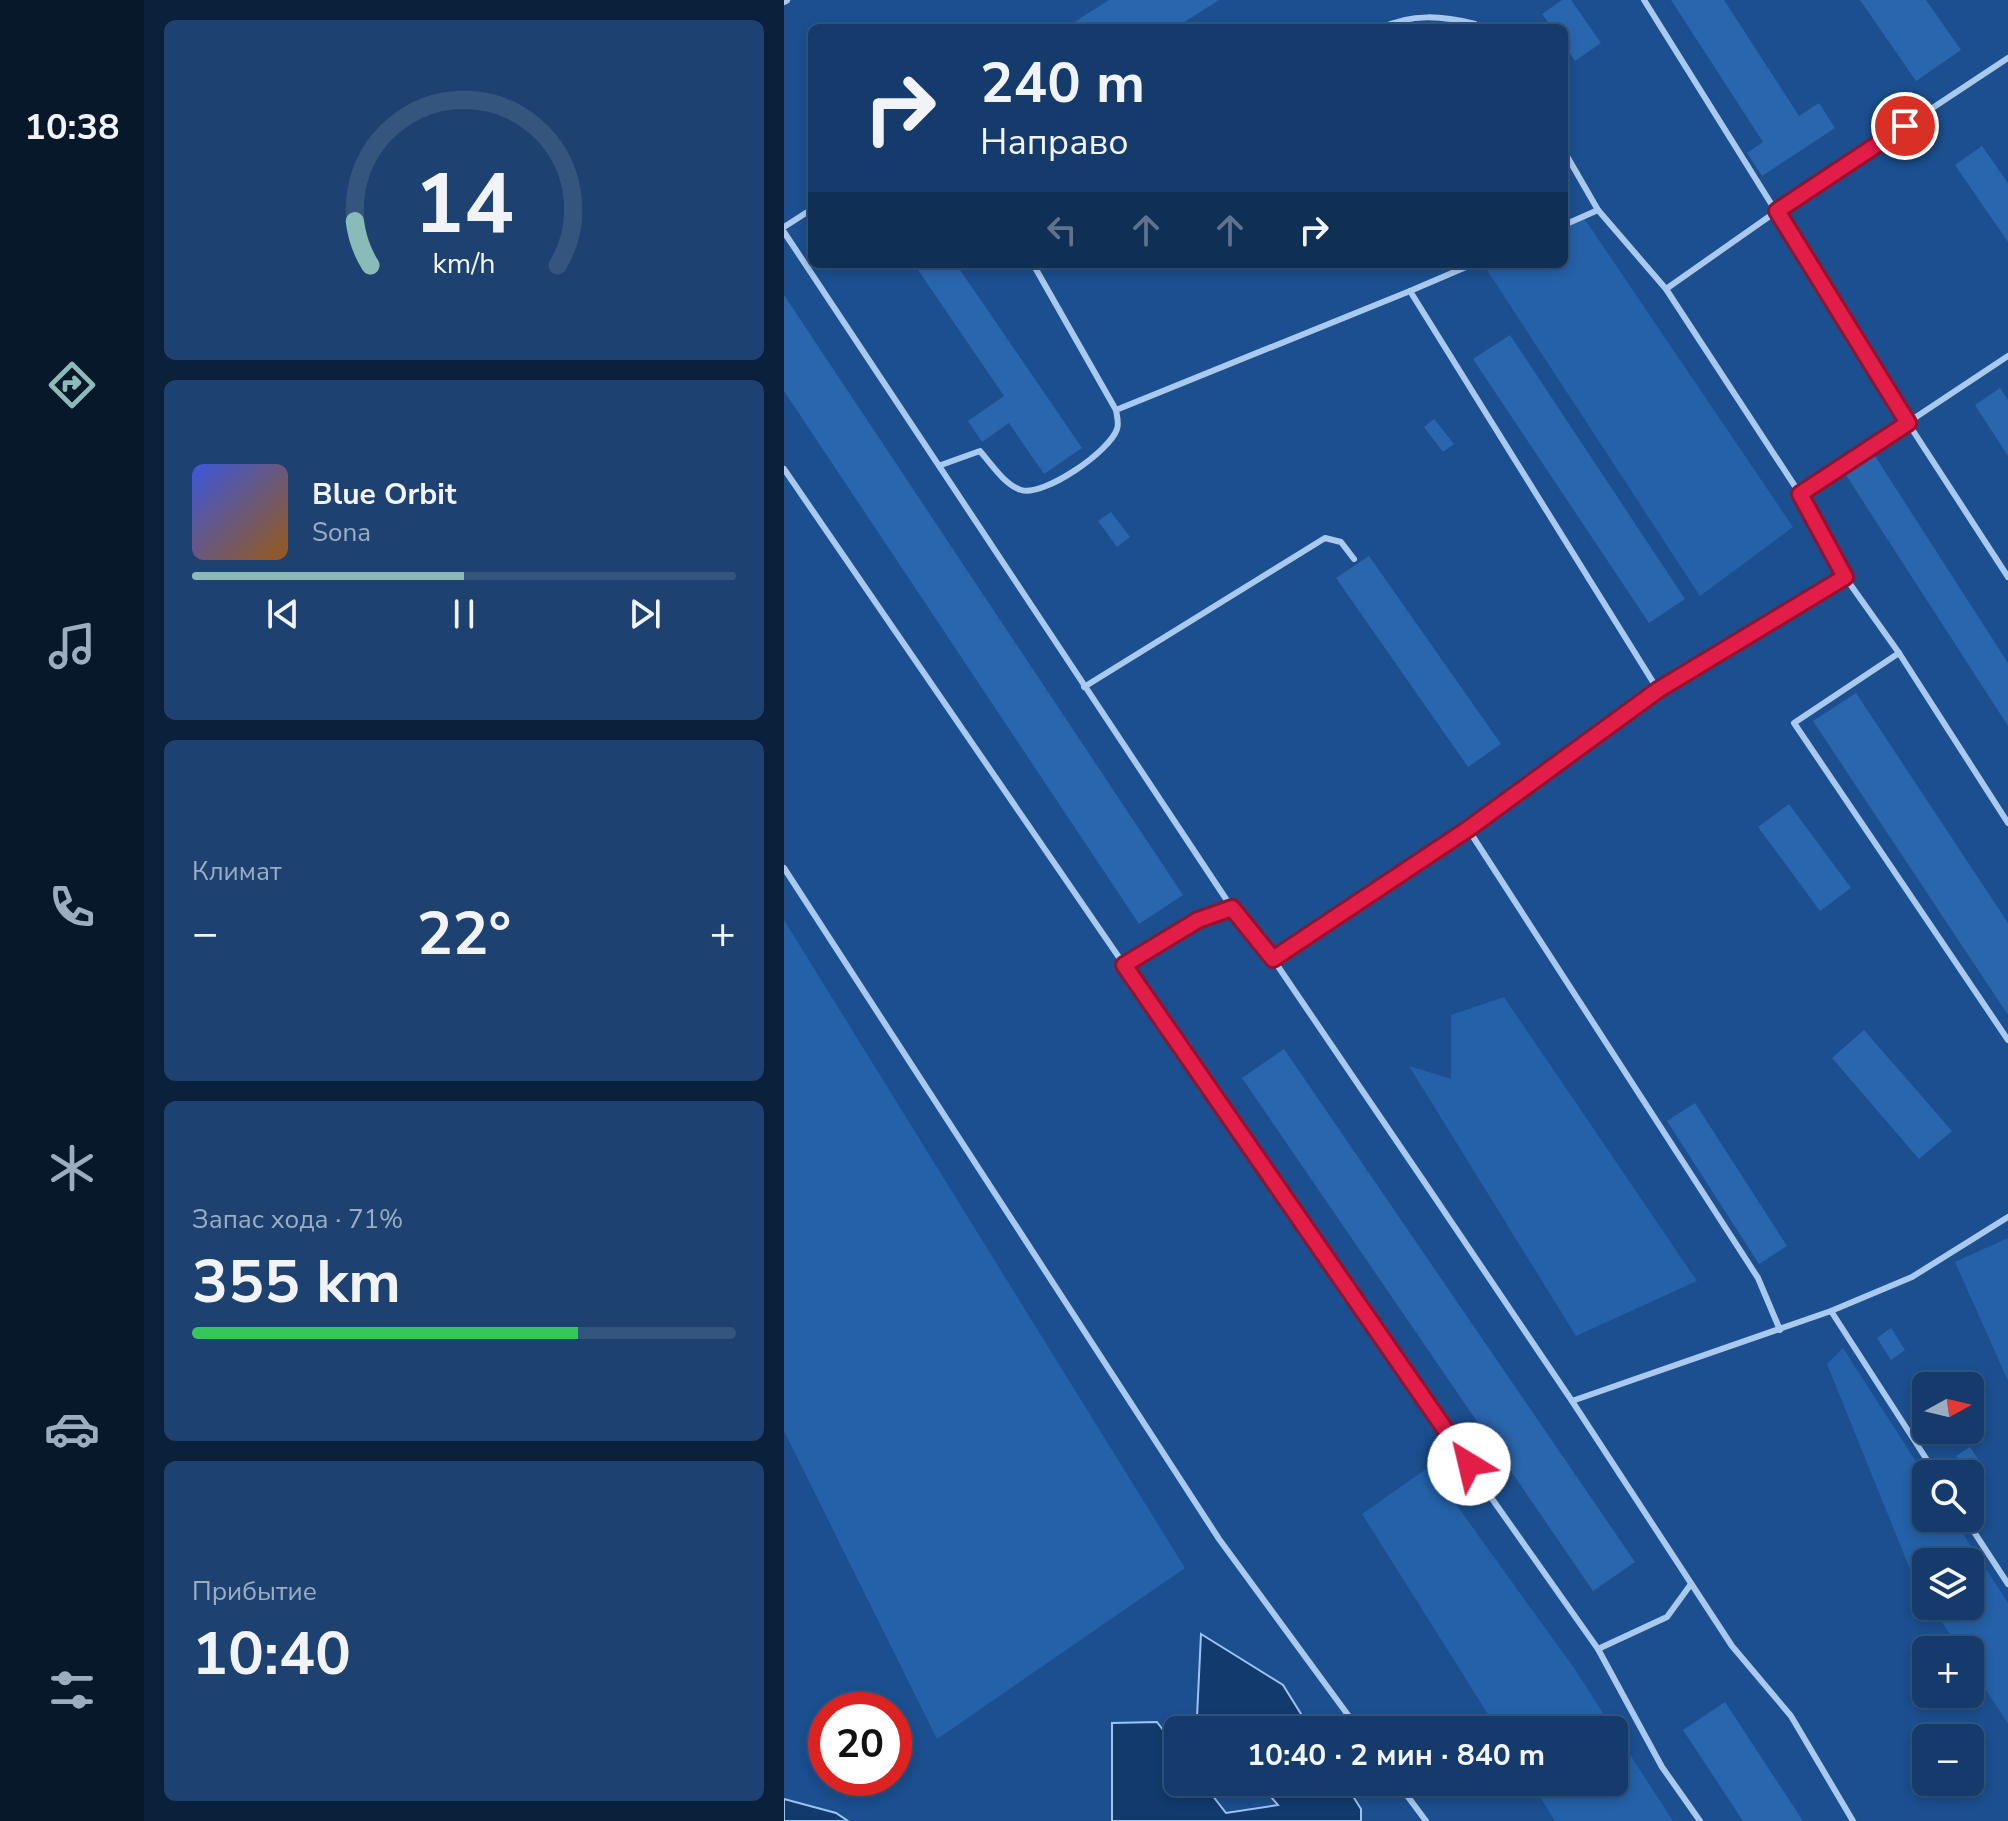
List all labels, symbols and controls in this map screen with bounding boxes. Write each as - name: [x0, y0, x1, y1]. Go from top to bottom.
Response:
- text: 240 m: [980, 45, 1145, 122]
- icon: right: [848, 56, 952, 160]
- pin: [1871, 92, 1939, 160]
- text: 10:38: [24, 103, 120, 152]
- icon: arrive: [1883, 104, 1927, 148]
- text: Направо: [980, 118, 1129, 167]
- text: 14: [414, 148, 514, 261]
- icon: left: [1040, 208, 1084, 252]
- icon: ahead: [1124, 208, 1168, 252]
- icon: ahead: [1208, 208, 1252, 252]
- icon: right: [1292, 208, 1336, 252]
- text: km/h: [433, 244, 495, 283]
- icon: directions: [44, 357, 100, 413]
- text: Blue Orbit: [312, 474, 456, 515]
- text: Sona: [312, 515, 371, 550]
- icon: previous: [261, 592, 305, 636]
- icon: pause: [442, 592, 486, 636]
- icon: next: [623, 592, 667, 636]
- icon: music: [44, 618, 100, 674]
- text: Климат: [192, 854, 281, 889]
- icon: phone: [44, 879, 100, 935]
- text: 22°: [417, 893, 511, 975]
- text: −: [192, 904, 218, 964]
- text: +: [710, 904, 736, 964]
- icon: climate: [44, 1140, 100, 1196]
- text: Запас хода · 71%: [192, 1202, 403, 1237]
- text: 355 km: [192, 1241, 401, 1323]
- north arrow: [1912, 1372, 1984, 1444]
- map controls: [1912, 1372, 1984, 1796]
- icon: car: [44, 1401, 100, 1457]
- position arrow: [1427, 1422, 1511, 1506]
- button: search: [1912, 1460, 1984, 1532]
- button: layers: [1912, 1548, 1984, 1620]
- text: Прибытие: [192, 1574, 317, 1609]
- text: 10:40: [192, 1613, 351, 1695]
- button: +: [1912, 1636, 1984, 1708]
- icon: filters: [44, 1662, 100, 1718]
- speed limit sign: 20: [808, 1692, 912, 1796]
- button: −: [1912, 1724, 1984, 1796]
- text: 10:40 · 2 мин · 840 m: [1247, 1735, 1545, 1776]

